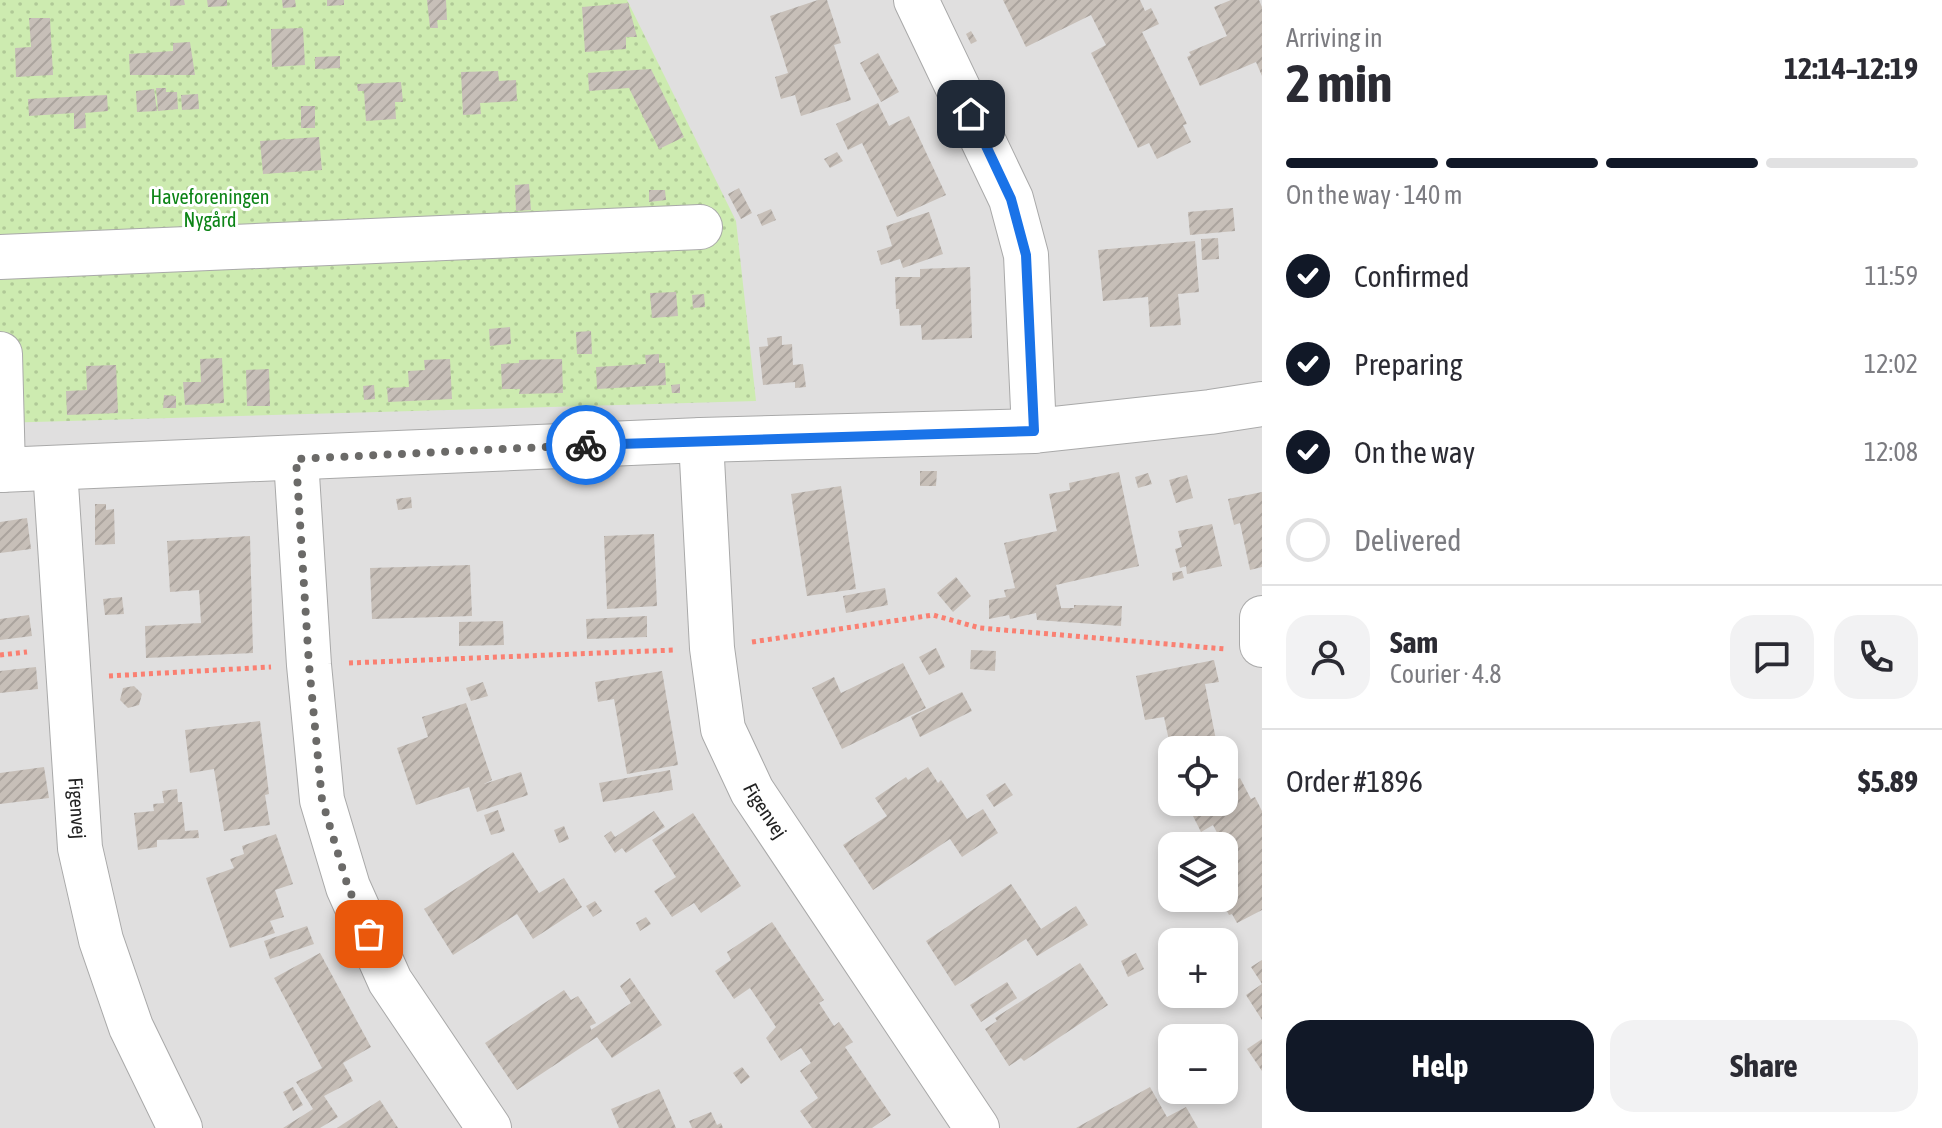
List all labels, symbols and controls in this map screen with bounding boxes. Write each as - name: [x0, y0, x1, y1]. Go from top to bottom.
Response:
- text: Arriving in: [1286, 23, 1383, 53]
- text: 12:14–12:19: [1784, 51, 1918, 85]
- text: 2 min: [1286, 53, 1392, 113]
- pin: [937, 80, 1005, 148]
- icon: home: [949, 92, 993, 136]
- text: On the way · 140 m: [1286, 180, 1463, 210]
- park label: Haveforeningen Nygård: [151, 185, 269, 231]
- icon: check: [1286, 254, 1330, 298]
- text: Confirmed: [1354, 259, 1469, 293]
- text: 11:59: [1864, 261, 1918, 291]
- icon: check: [1286, 342, 1330, 386]
- text: Preparing: [1354, 347, 1463, 381]
- text: 12:02: [1864, 349, 1918, 379]
- courier: [546, 405, 626, 485]
- icon: bike: [564, 423, 608, 467]
- icon: check: [1286, 430, 1330, 474]
- text: On the way: [1354, 435, 1475, 469]
- text: 12:08: [1864, 437, 1918, 467]
- text: Delivered: [1354, 523, 1462, 557]
- button: person: [1286, 615, 1370, 699]
- button: chat: [1730, 615, 1814, 699]
- button: phone: [1834, 615, 1918, 699]
- text: Sam: [1390, 625, 1438, 659]
- text: Courier · 4.8: [1390, 659, 1501, 689]
- map controls: [1158, 736, 1238, 1104]
- button: locate: [1158, 736, 1238, 816]
- text: Order #1896: [1286, 764, 1423, 798]
- text: $5.89: [1858, 764, 1918, 798]
- street label: Figenvej: [64, 777, 91, 840]
- street label: Figenvej: [739, 779, 792, 842]
- button: layers: [1158, 832, 1238, 912]
- pin: [335, 900, 403, 968]
- icon: bag: [347, 912, 391, 956]
- button: +: [1158, 928, 1238, 1008]
- button: Help: [1286, 1020, 1594, 1112]
- button: Share: [1610, 1020, 1918, 1112]
- button: −: [1158, 1024, 1238, 1104]

